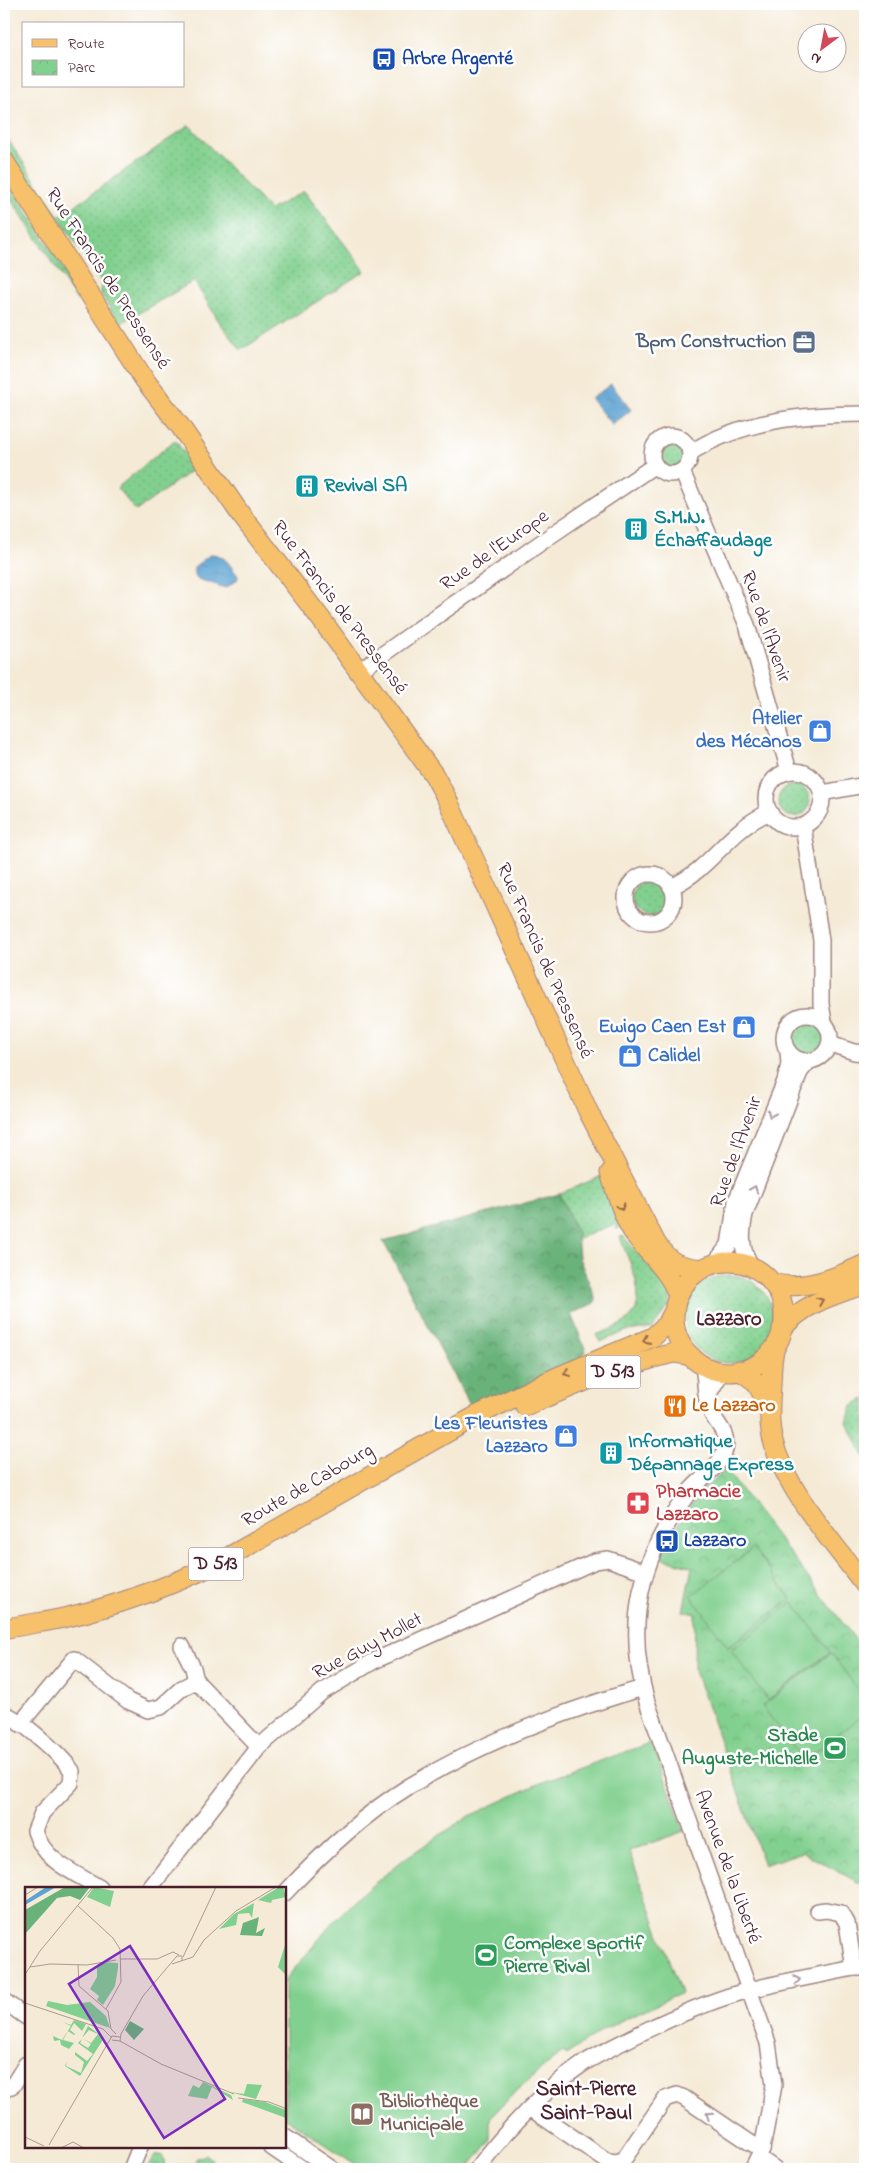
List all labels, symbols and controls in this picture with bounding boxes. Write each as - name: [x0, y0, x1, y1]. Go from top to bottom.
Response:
- legend: [22, 22, 185, 88]
- north arrow: [796, 22, 846, 72]
- text: Route: [68, 33, 105, 55]
- place label: Arbre Argenté: [402, 45, 514, 75]
- bus stop icon: Arbre Argenté: [371, 46, 397, 72]
- text: N: [806, 46, 825, 69]
- text: Parc: [68, 57, 96, 79]
- street label: Rue Francis de Pressensé: [37, 182, 177, 376]
- place label: Bpm Construction: [635, 328, 786, 357]
- office icon: Bpm Construction: [791, 329, 817, 355]
- place label: Revival SA: [324, 472, 407, 501]
- building icon: Revival SA: [294, 473, 320, 499]
- street label: Rue de l'Europe: [435, 503, 555, 599]
- place label: S.M.N. Échaffaudage: [654, 504, 773, 557]
- street label: Rue Francis de Pressensé: [264, 515, 414, 701]
- building icon: S.M.N. Échaffaudage: [623, 516, 649, 542]
- street label: Rue de l'Avenir: [732, 567, 798, 687]
- place label: Atelier des Mécanos: [695, 705, 803, 757]
- shop icon: Atelier des Mécanos: [807, 718, 833, 744]
- street label: Rue Francis de Pressensé: [488, 859, 600, 1063]
- place label: Ewigo Caen Est: [598, 1013, 726, 1043]
- shop icon: Ewigo Caen Est: [731, 1014, 757, 1040]
- place label: Calidel: [648, 1042, 700, 1071]
- shop icon: Calidel: [617, 1043, 643, 1069]
- street label: Rue de l'Avenir: [703, 1092, 771, 1212]
- one-way arrow: [767, 1109, 778, 1118]
- one-way arrow: [747, 1185, 758, 1194]
- one-way arrow: [616, 1202, 626, 1210]
- one-way arrow: [815, 1296, 824, 1307]
- district label: Lazzaro: [696, 1305, 762, 1335]
- one-way arrow: [642, 1334, 651, 1344]
- road number: D 513: [586, 1355, 640, 1388]
- one-way arrow: [563, 1367, 572, 1377]
- place label: Le Lazzaro: [692, 1392, 776, 1421]
- restaurant icon: Le Lazzaro: [662, 1393, 688, 1419]
- place label: Les Fleuristes Lazzaro: [434, 1410, 548, 1462]
- shop icon: Les Fleuristes Lazzaro: [553, 1423, 579, 1449]
- place label: Informatique Dépannage Express: [627, 1428, 794, 1481]
- street label: Route de Cabourg: [237, 1436, 380, 1536]
- building icon: Informatique Dépannage Express: [598, 1440, 624, 1466]
- place label: Pharmacie Lazzaro: [656, 1478, 742, 1530]
- pharmacy icon: Pharmacie Lazzaro: [625, 1490, 651, 1516]
- place label: Lazzaro: [684, 1527, 746, 1556]
- bus stop icon: Lazzaro: [654, 1528, 680, 1554]
- road number: D 513: [188, 1548, 244, 1580]
- street label: Rue Guy Mollet: [308, 1606, 428, 1688]
- place label: Stade Auguste-Michelle: [682, 1722, 819, 1775]
- sports icon: Stade Auguste-Michelle: [822, 1735, 848, 1761]
- street label: Avenue de la Liberté: [686, 1786, 768, 1948]
- inset map: [25, 1887, 286, 2148]
- place label: Complexe sportif Pierre Rival: [504, 1930, 644, 1982]
- sports icon: Complexe sportif Pierre Rival: [473, 1942, 499, 1968]
- one-way arrow: [793, 1975, 802, 1986]
- district label: Saint-Pierre Saint-Paul: [536, 2075, 637, 2129]
- place label: Bibliothèque Municipale: [379, 2088, 479, 2140]
- library icon: Bibliothèque Municipale: [349, 2101, 375, 2127]
- one-way arrow: [705, 2112, 715, 2121]

